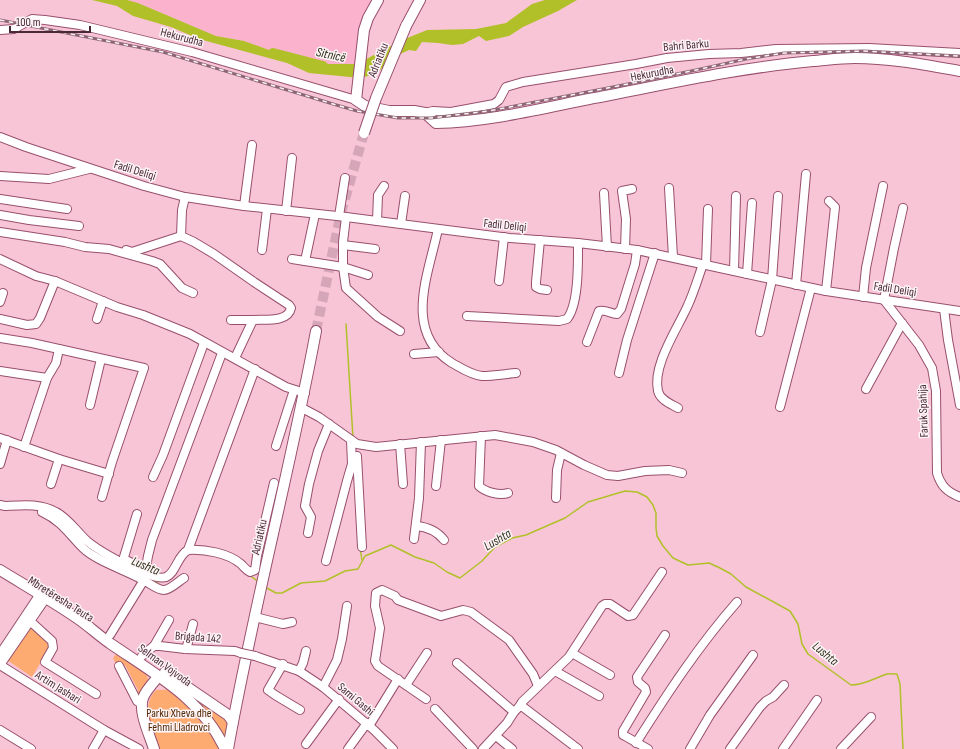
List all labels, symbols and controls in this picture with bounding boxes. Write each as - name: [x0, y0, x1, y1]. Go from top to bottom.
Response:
- scale bar: [10, 8, 90, 34]
- text: 100 m: [16, 15, 41, 30]
- street label: Hekurudha: [159, 25, 205, 50]
- street label: Bahri Barku: [663, 36, 709, 55]
- street label: Adriatiku: [364, 41, 392, 81]
- water label: Sitnicë: [315, 44, 347, 66]
- street label: Hekurudha: [629, 62, 675, 85]
- street label: Fadil Deliqi: [112, 157, 158, 184]
- street label: Fadil Deliqi: [483, 216, 527, 235]
- street label: Fadil Deliqi: [873, 279, 917, 300]
- street label: Faruk Spahija: [915, 384, 932, 438]
- street label: Adriatiku: [248, 518, 271, 557]
- water label: Lushta: [481, 525, 515, 554]
- water label: Lushta: [129, 553, 163, 579]
- street label: Mbretëresha Teuta: [25, 573, 97, 626]
- street label: Brigada 142: [174, 628, 221, 647]
- water label: Lushta: [809, 638, 842, 670]
- street label: Selman Vojvoda: [135, 641, 195, 690]
- street label: Artim Jashari: [31, 667, 83, 707]
- street label: Sami Gashi: [334, 680, 377, 719]
- park label: Parku Xheva dhe Fehmi Lladrovci: [146, 706, 212, 735]

